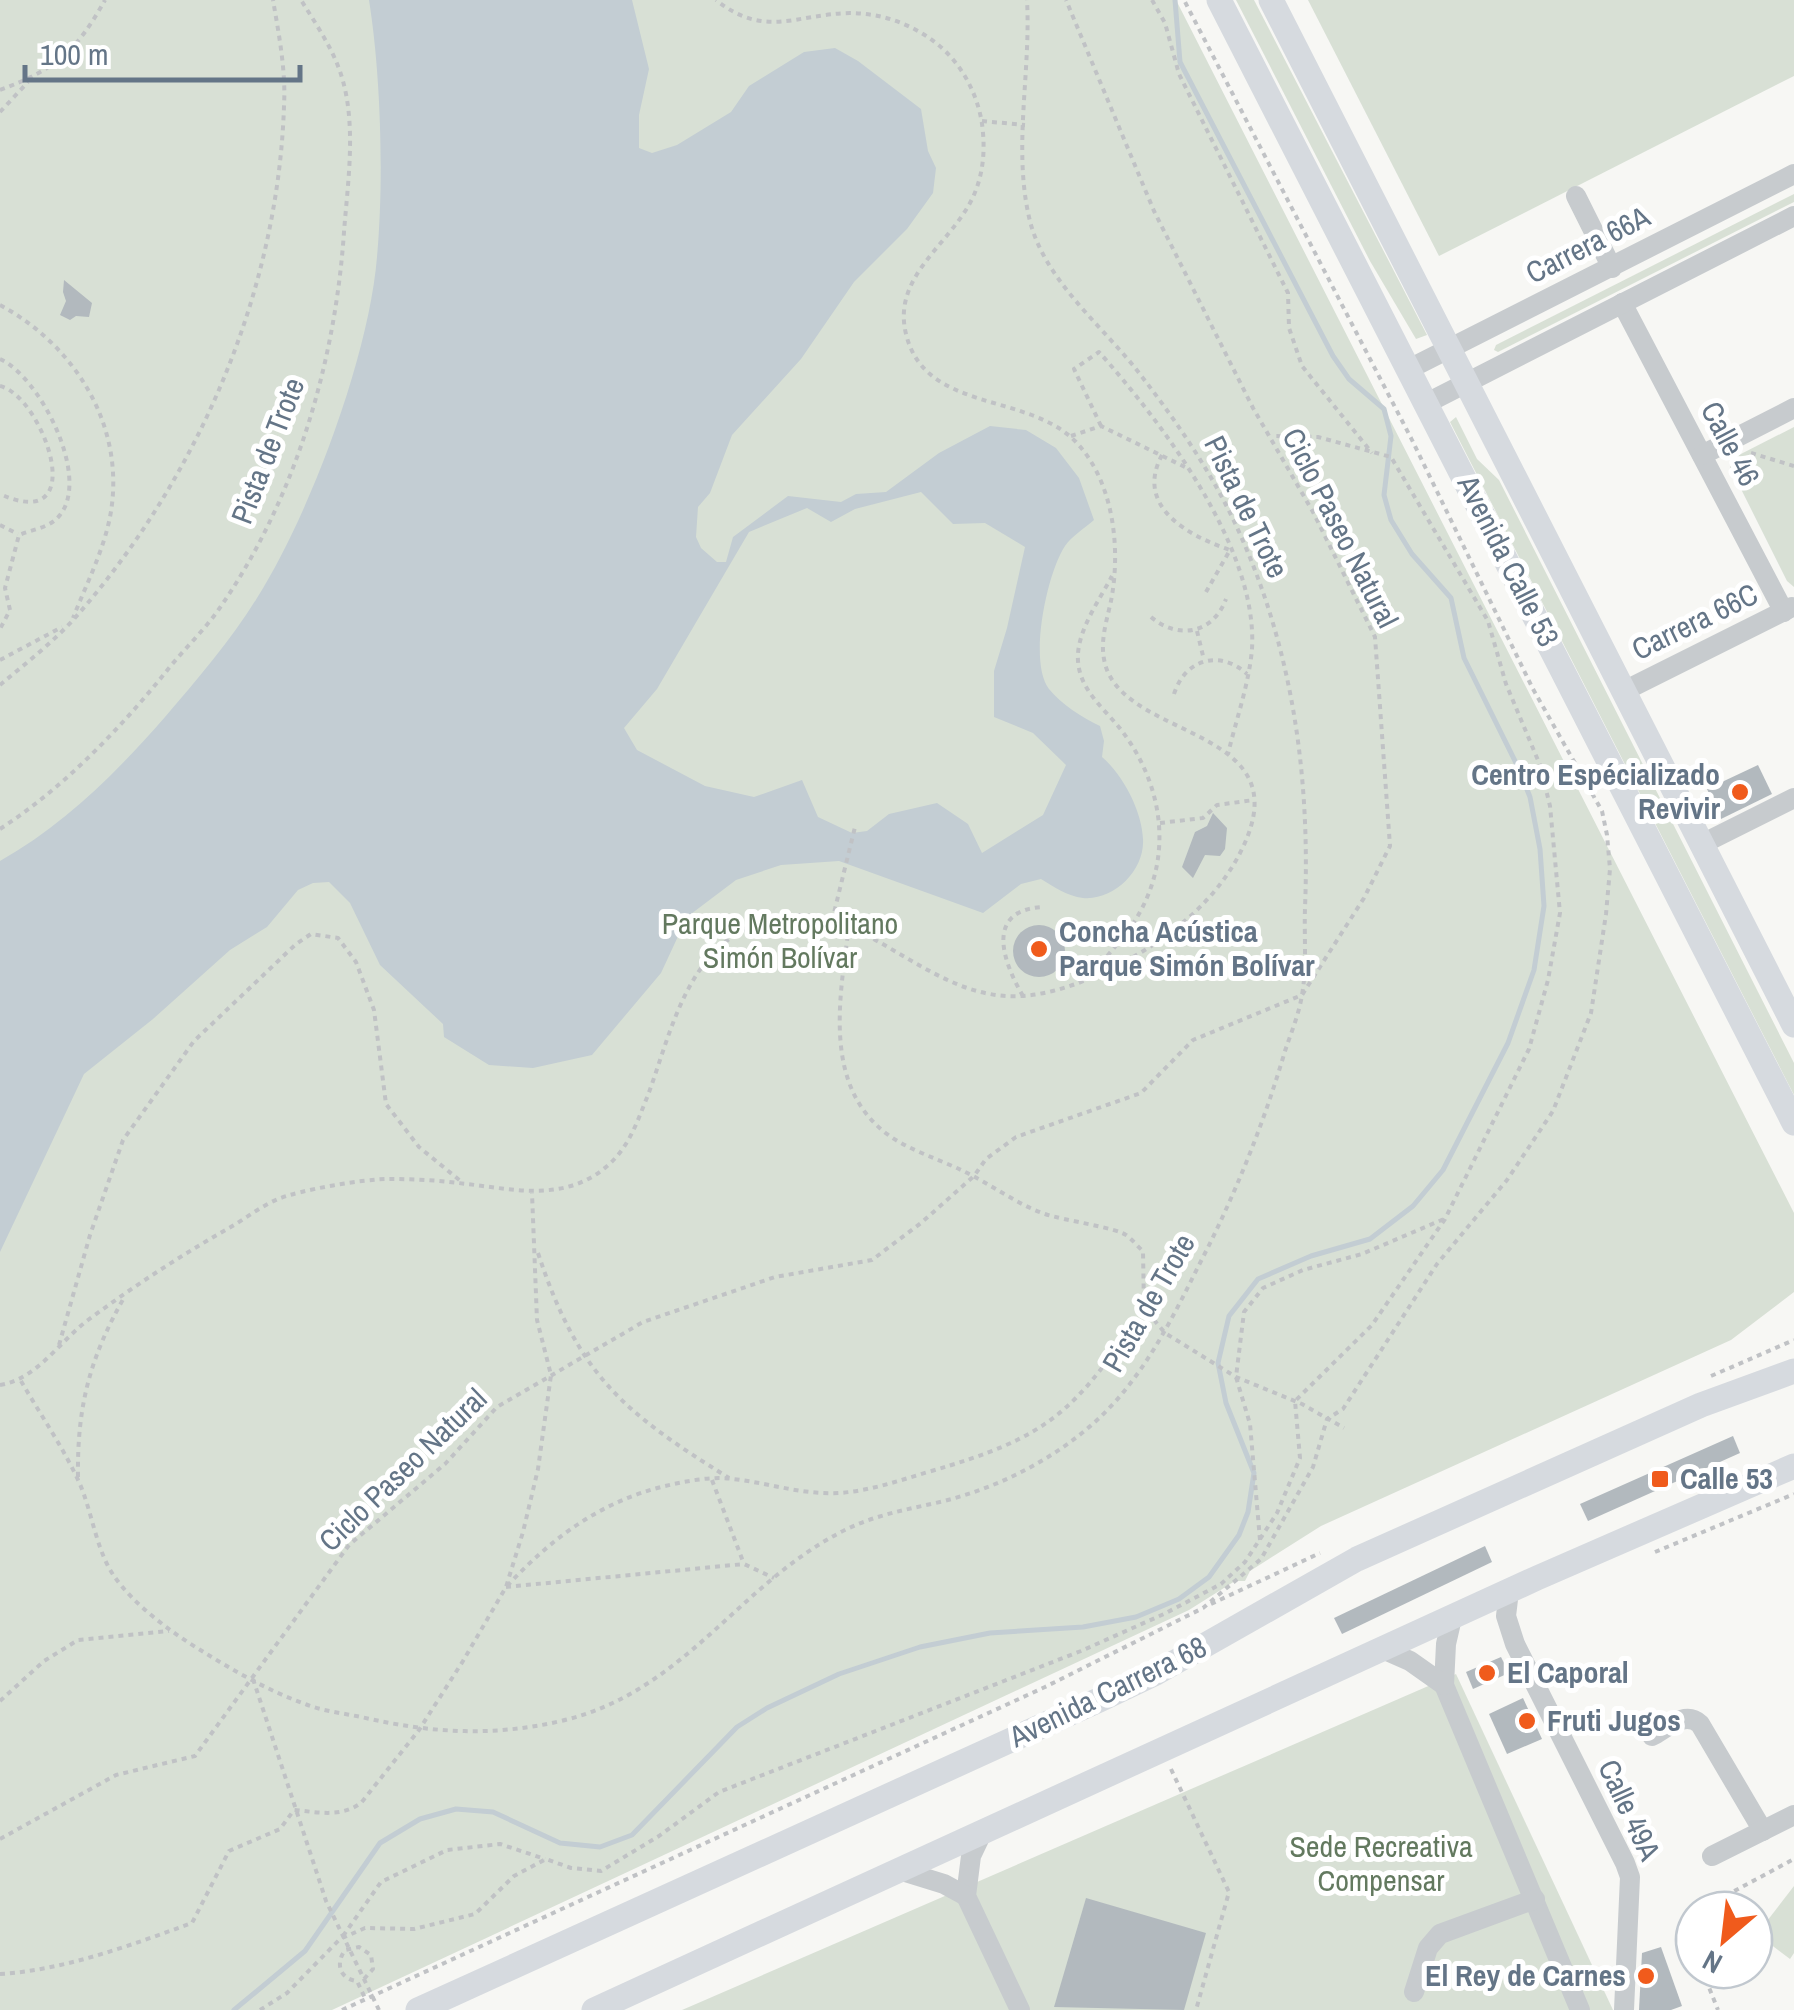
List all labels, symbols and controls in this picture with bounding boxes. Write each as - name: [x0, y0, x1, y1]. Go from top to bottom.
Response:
- scale bar: [25, 20, 300, 82]
- text: 100 m: [40, 34, 108, 74]
- street label: Carrera 66A: [1519, 196, 1657, 292]
- street label: Pista de Trote: [221, 372, 313, 529]
- street label: Calle 46: [1692, 394, 1770, 493]
- street label: Ciclo Paseo Natural: [1273, 421, 1408, 634]
- street label: Pista de Trote: [1195, 429, 1298, 584]
- street label: Avenida Calle 53: [1448, 467, 1569, 653]
- street label: Carrera 66C: [1625, 573, 1764, 669]
- place label: Centro Espécializado Revivir: [1471, 754, 1720, 828]
- marker: Centro Espécializado Revivir: [1729, 781, 1751, 803]
- park label: Parque Metropolitano Simón Bolívar: [662, 903, 898, 977]
- place label: Concha Acústica Parque Simón Bolívar: [1059, 911, 1315, 985]
- marker: Concha Acústica Parque Simón Bolívar: [1028, 938, 1050, 960]
- street label: Pista de Trote: [1093, 1226, 1204, 1379]
- street label: Ciclo Paseo Natural: [310, 1379, 495, 1560]
- place label: Calle 53: [1680, 1458, 1773, 1498]
- marker: Calle 53: [1649, 1468, 1671, 1490]
- street label: Avenida Carrera 68: [1002, 1626, 1213, 1756]
- place label: El Caporal: [1507, 1652, 1629, 1692]
- marker: El Caporal: [1476, 1662, 1498, 1684]
- place label: Fruti Jugos: [1547, 1700, 1681, 1740]
- marker: Fruti Jugos: [1516, 1710, 1538, 1732]
- street label: Calle 49A: [1589, 1753, 1671, 1867]
- park label: Sede Recreativa Compensar: [1289, 1826, 1473, 1900]
- north arrow: [1674, 1890, 1774, 1990]
- text: N: [1696, 1941, 1729, 1983]
- place label: El Rey de Carnes: [1425, 1955, 1626, 1995]
- marker: El Rey de Carnes: [1635, 1965, 1657, 1987]

